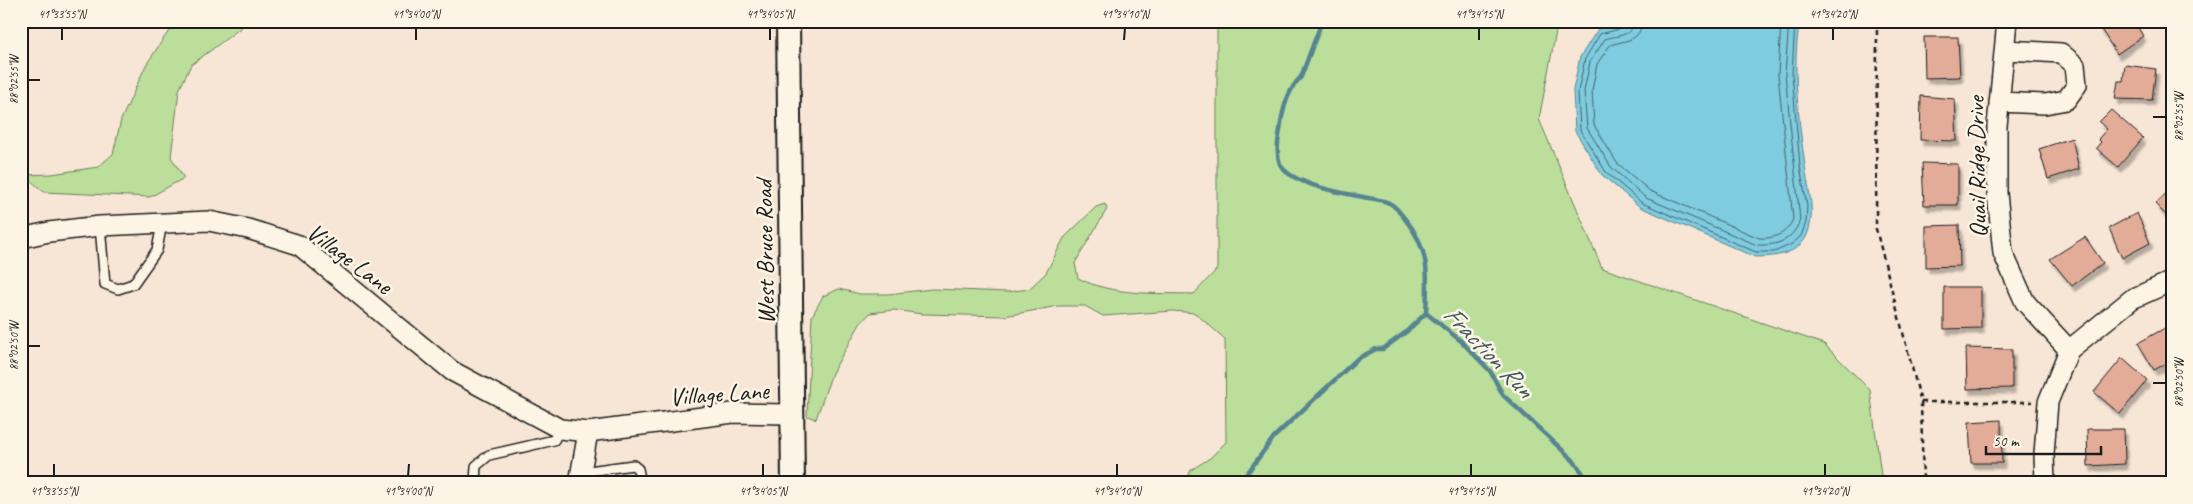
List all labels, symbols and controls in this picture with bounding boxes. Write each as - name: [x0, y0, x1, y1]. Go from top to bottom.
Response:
- text: 41°33'55"N: [38, 6, 87, 22]
- text: 41°34'00"N: [392, 6, 441, 22]
- text: 41°34'05"N: [746, 6, 795, 22]
- text: 41°34'10"N: [1101, 6, 1150, 22]
- text: 41°34'15"N: [1455, 6, 1504, 22]
- text: 41°34'20"N: [1809, 6, 1858, 22]
- text: 88°02'55"W: [6, 53, 22, 104]
- text: 88°02'55"W: [2171, 90, 2187, 141]
- street label: Quail Ridge Drive: [1960, 94, 1994, 238]
- street label: West Bruce Road: [748, 175, 782, 324]
- street label: Village Lane: [300, 216, 400, 303]
- water label: Fraction Run: [1436, 298, 1543, 406]
- text: 88°02'50"W: [6, 319, 22, 370]
- text: 88°02'50"W: [2171, 356, 2187, 407]
- street label: Village Lane: [668, 374, 772, 413]
- scale bar: [1986, 424, 2100, 456]
- text: 50 m: [1993, 432, 2020, 451]
- text: 41°33'55"N: [30, 483, 79, 499]
- text: 41°34'00"N: [384, 483, 433, 499]
- text: 41°34'05"N: [739, 483, 788, 499]
- text: 41°34'10"N: [1093, 483, 1142, 499]
- text: 41°34'15"N: [1447, 483, 1496, 499]
- text: 41°34'20"N: [1801, 483, 1850, 499]

